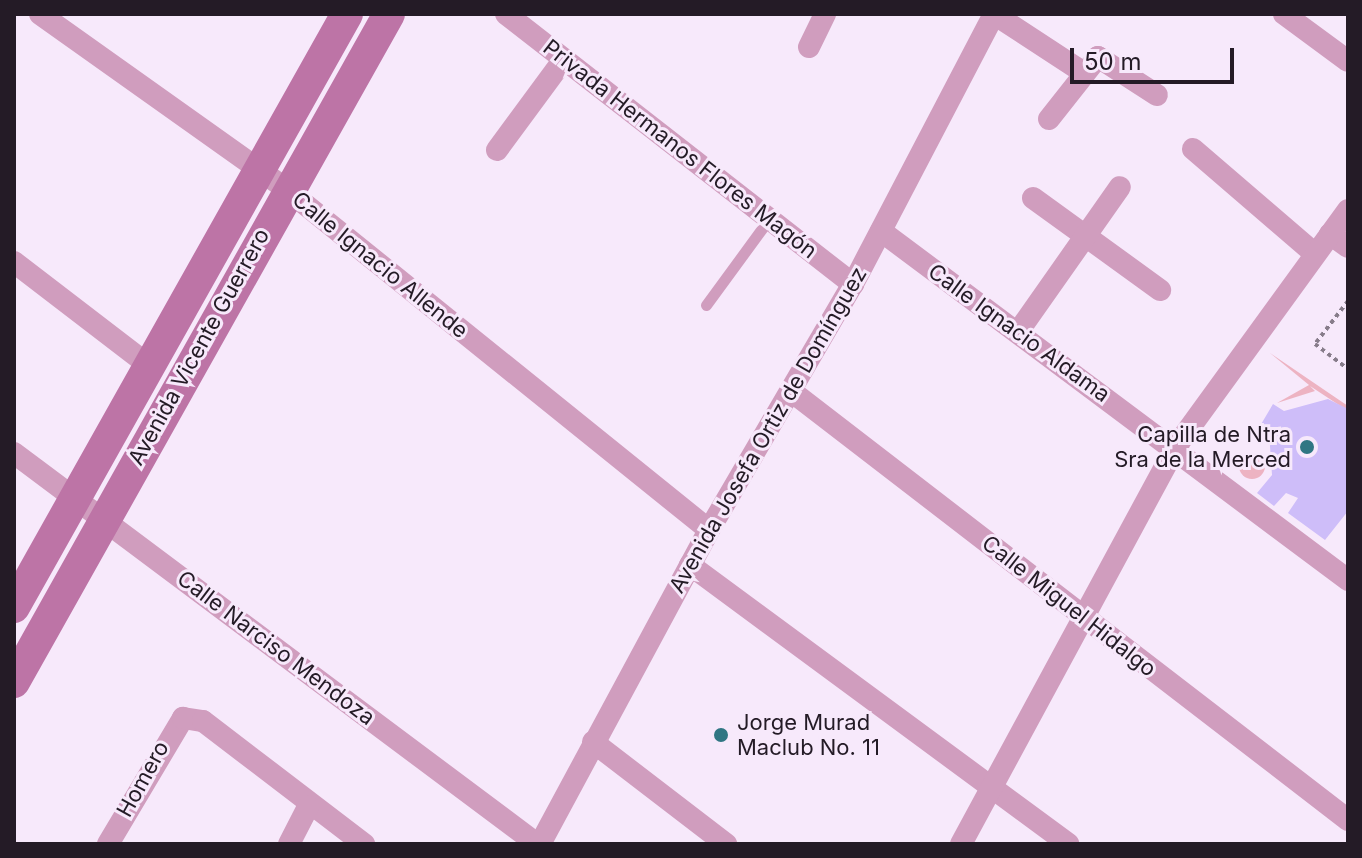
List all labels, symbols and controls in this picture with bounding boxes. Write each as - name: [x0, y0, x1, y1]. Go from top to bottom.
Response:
- scale bar: [1074, 32, 1238, 82]
- street label: Privada Hermanos Flores Magón: [538, 34, 822, 264]
- text: 50 m: [1084, 47, 1142, 76]
- street label: Calle Ignacio Allende: [287, 186, 473, 344]
- street label: Avenida Vicente Guerrero: [123, 224, 275, 470]
- street label: Calle Ignacio Aldama: [923, 258, 1115, 408]
- street label: Avenida Josefa Ortiz de Domínguez: [664, 262, 872, 598]
- place label: Capilla de Ntra Sra de la Merced: [1114, 421, 1291, 472]
- marker: Capilla de Ntra Sra de la Merced: [1298, 438, 1316, 456]
- street label: Calle Miguel Hidalgo: [977, 530, 1161, 682]
- street label: Calle Narciso Mendoza: [172, 565, 380, 731]
- place label: Jorge Murad Maclub No. 11: [737, 709, 880, 760]
- marker: Jorge Murad Maclub No. 11: [712, 726, 730, 744]
- street label: Homero: [111, 736, 175, 822]

